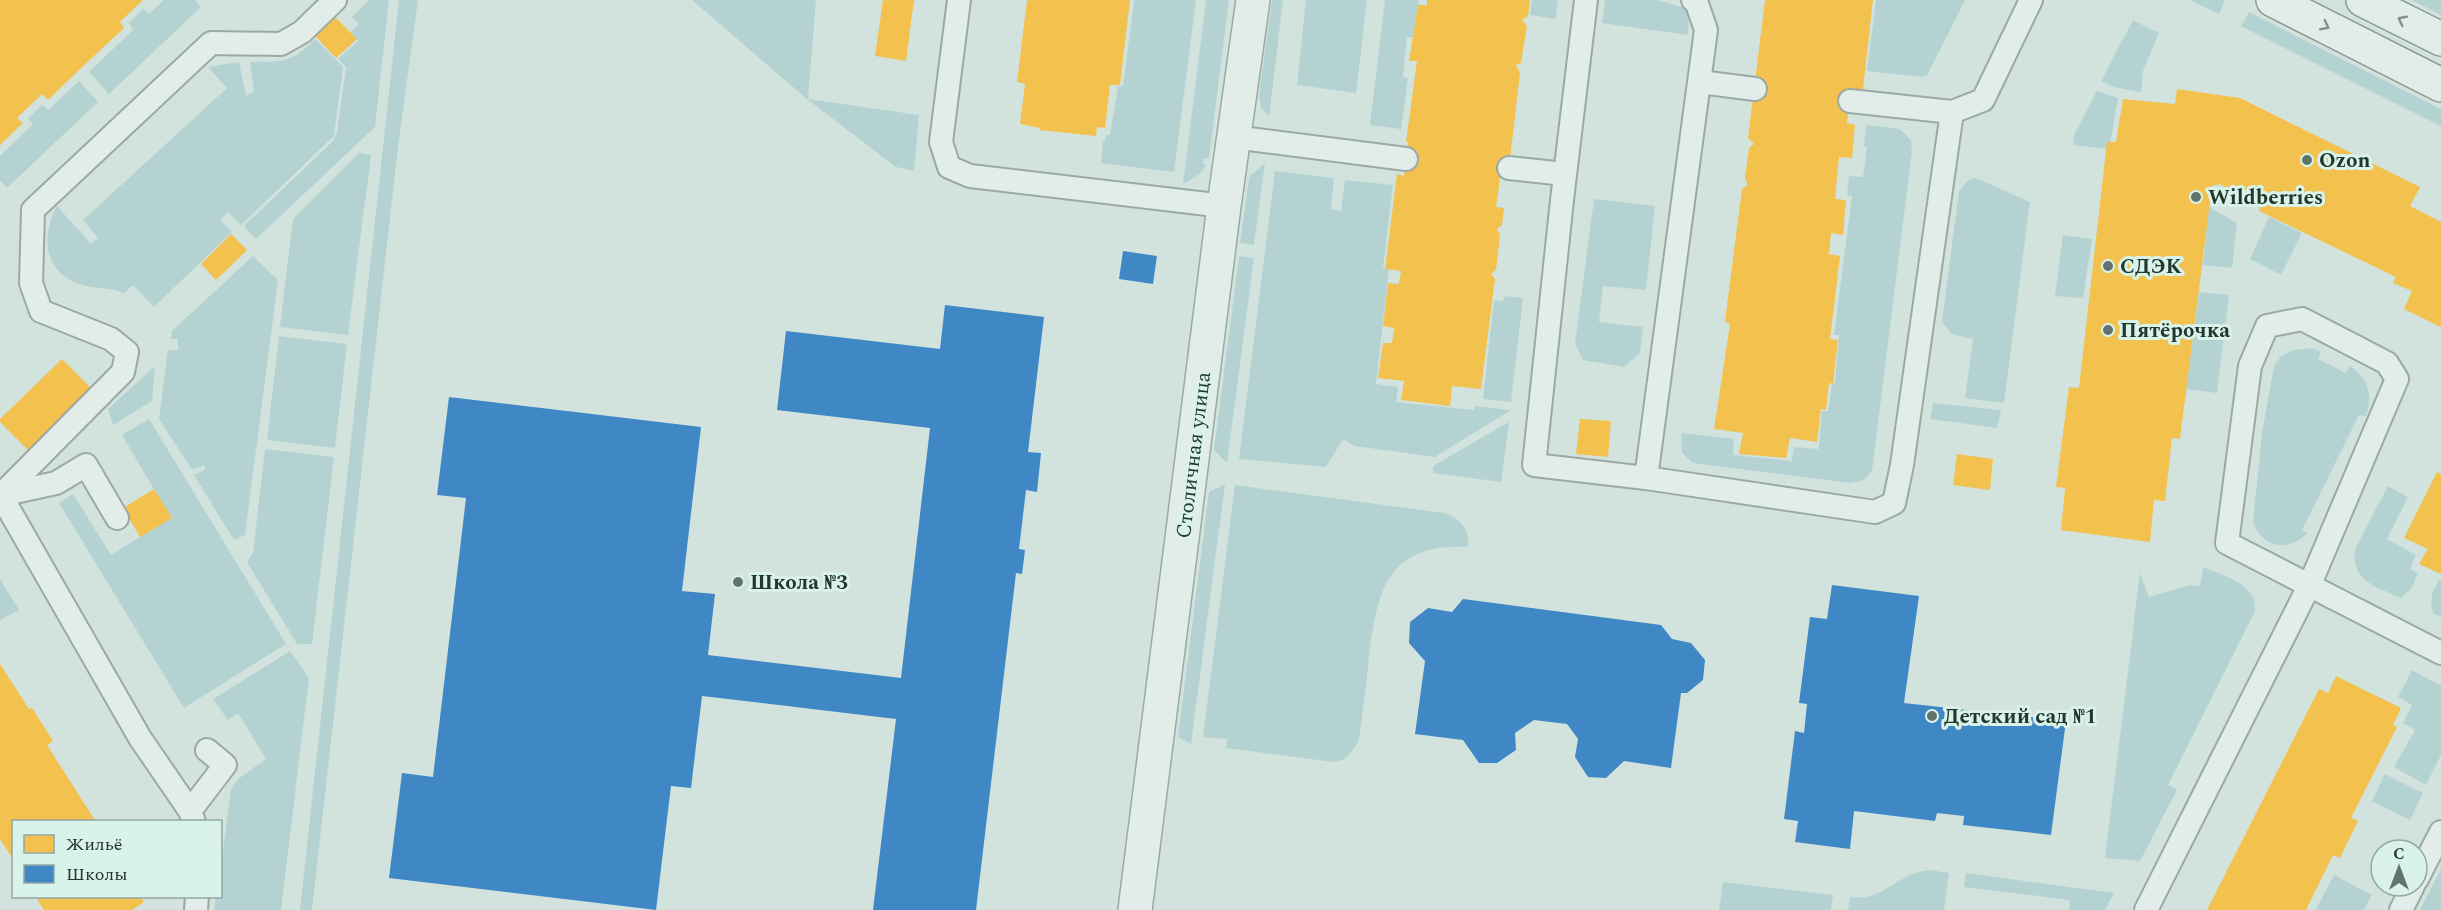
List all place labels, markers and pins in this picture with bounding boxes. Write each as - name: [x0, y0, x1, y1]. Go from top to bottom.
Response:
- place label: Ozon: [2319, 145, 2371, 177]
- marker: Ozon: [2300, 153, 2314, 167]
- place label: Wildberries: [2208, 182, 2323, 214]
- marker: Wildberries: [2189, 190, 2203, 204]
- place label: СДЭК: [2120, 251, 2182, 283]
- marker: СДЭК: [2101, 259, 2115, 273]
- place label: Пятёрочка: [2120, 315, 2230, 347]
- marker: Пятёрочка: [2101, 323, 2115, 337]
- place label: Школа №3: [750, 567, 848, 599]
- marker: Школа №3: [731, 575, 745, 589]
- place label: Детский сад №1: [1944, 701, 2096, 733]
- marker: Детский сад №1: [1925, 709, 1939, 723]

